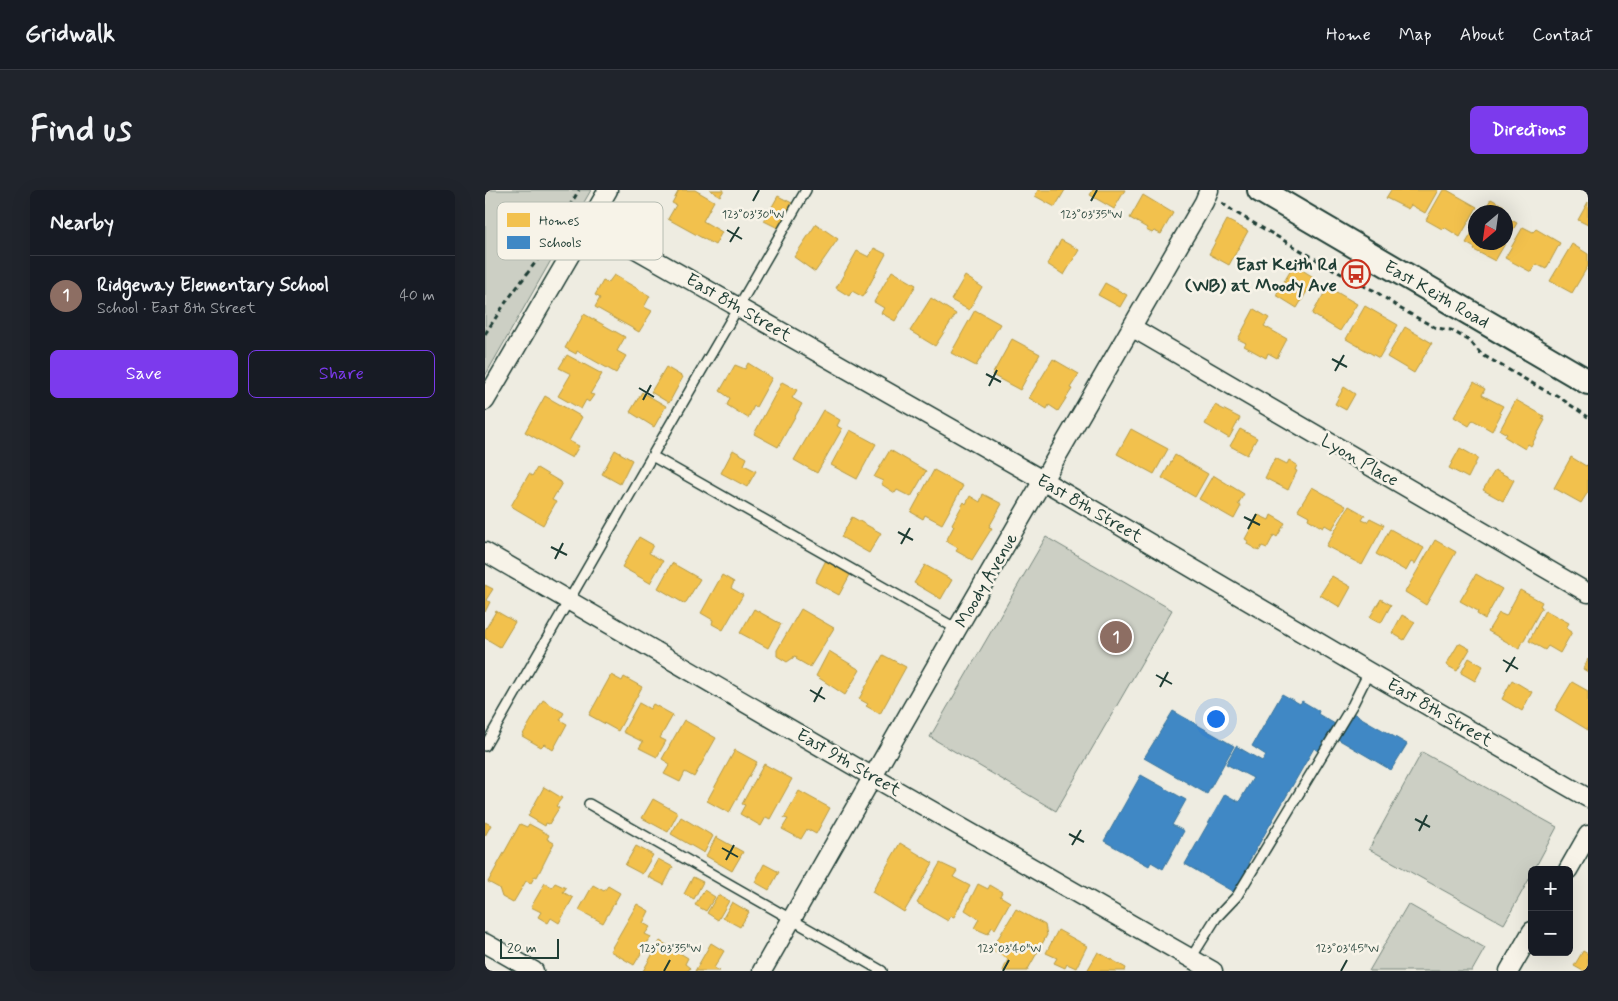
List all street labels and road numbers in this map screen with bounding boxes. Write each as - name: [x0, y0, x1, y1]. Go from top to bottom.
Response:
- street label: East Keith Road: [1379, 255, 1494, 335]
- street label: East 8th Street: [681, 268, 796, 348]
- street label: Lyon Place: [1316, 429, 1403, 493]
- street label: East 8th Street: [1032, 469, 1147, 549]
- street label: Moody Avenue: [950, 529, 1024, 632]
- street label: East 8th Street: [1382, 673, 1497, 753]
- street label: East 9th Street: [792, 723, 906, 803]

